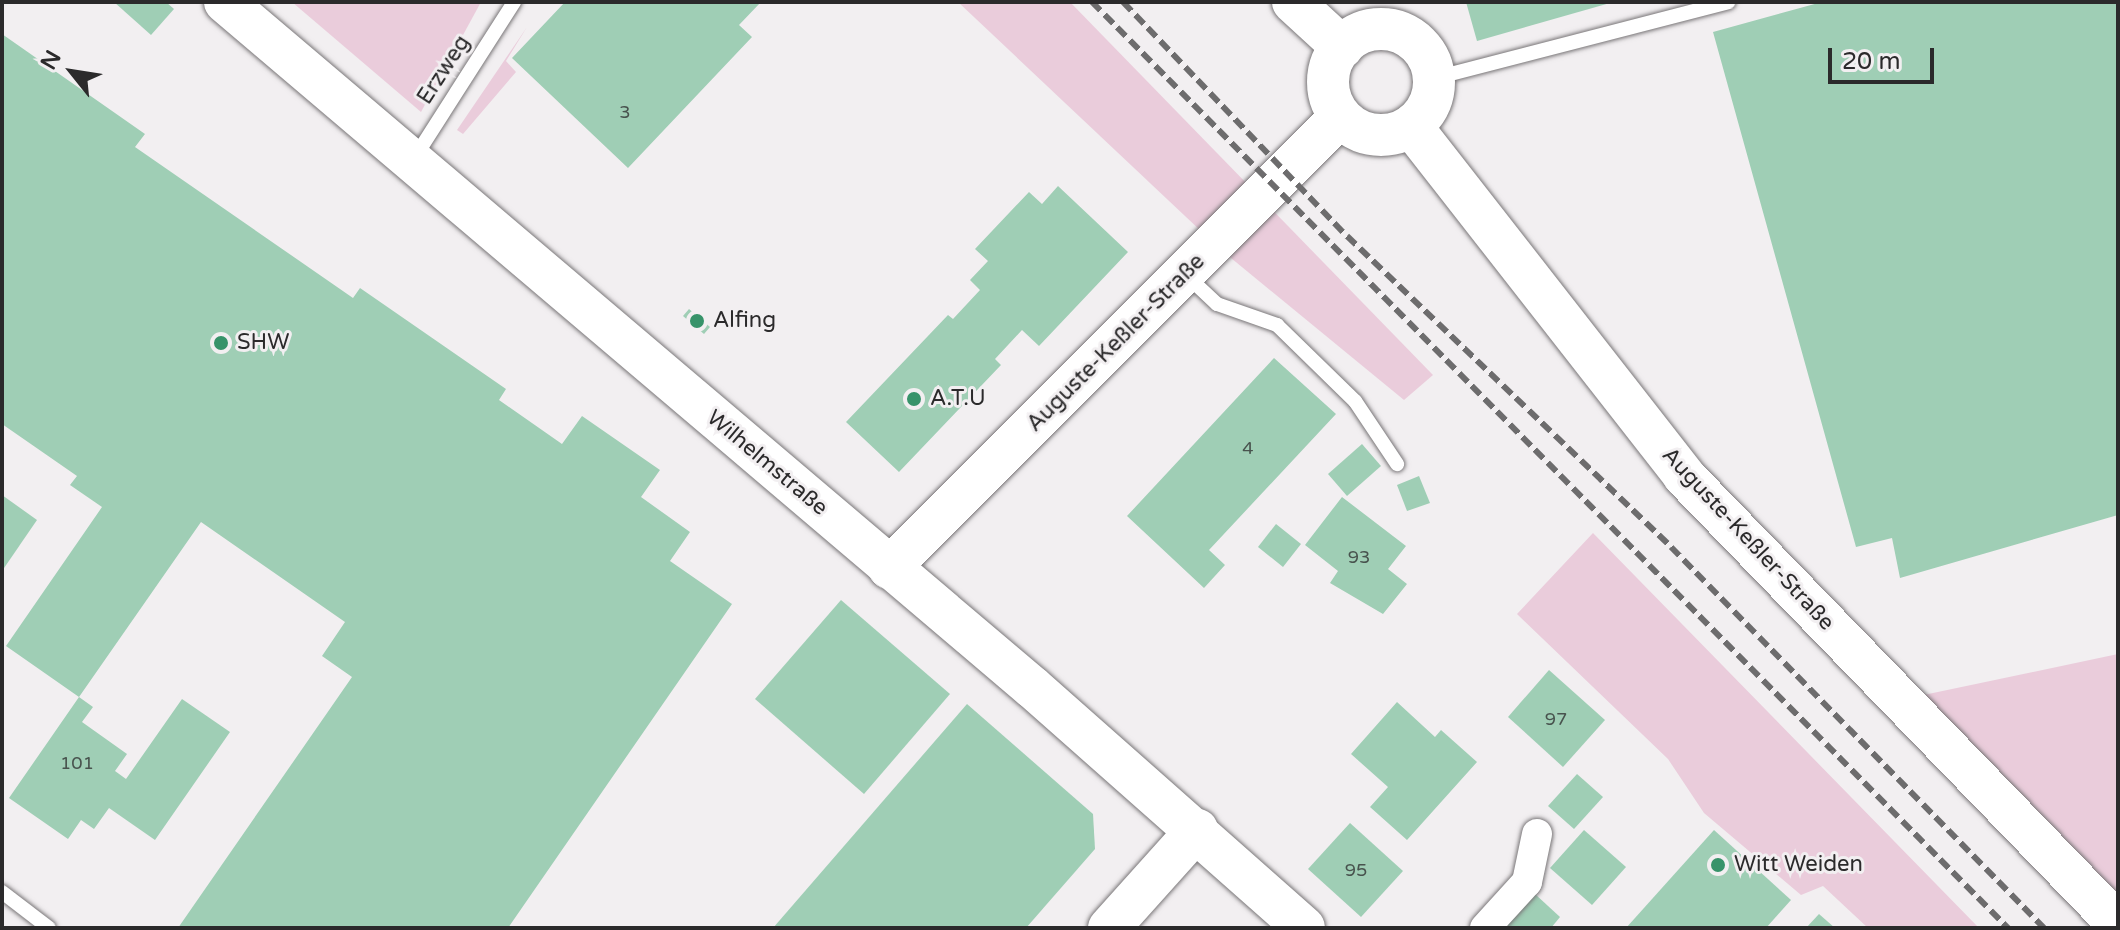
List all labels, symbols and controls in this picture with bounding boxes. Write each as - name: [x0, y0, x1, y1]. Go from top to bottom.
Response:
- street label: Erzweg: [412, 31, 476, 109]
- north arrow: [32, 32, 112, 112]
- scale bar: [1832, 32, 1938, 82]
- text: N: [36, 46, 67, 74]
- text: 20 m: [1842, 47, 1900, 76]
- house number: 3: [619, 101, 631, 123]
- street label: Auguste-Keßler-Straße: [1022, 249, 1210, 437]
- place label: Alfing: [713, 308, 776, 334]
- marker: Alfing: [688, 312, 706, 330]
- place label: SHW: [237, 330, 289, 356]
- marker: SHW: [212, 334, 230, 352]
- place label: A.T.U: [930, 386, 986, 412]
- marker: A.T.U: [905, 390, 923, 408]
- street label: Wilhelmstraße: [701, 405, 833, 521]
- house number: 4: [1242, 437, 1254, 459]
- street label: Auguste-Keßler-Straße: [1656, 442, 1840, 636]
- house number: 93: [1348, 546, 1370, 568]
- house number: 97: [1545, 708, 1567, 730]
- house number: 101: [60, 752, 94, 774]
- place label: Witt Weiden: [1734, 852, 1863, 878]
- marker: Witt Weiden: [1709, 856, 1727, 874]
- house number: 95: [1345, 859, 1367, 881]

